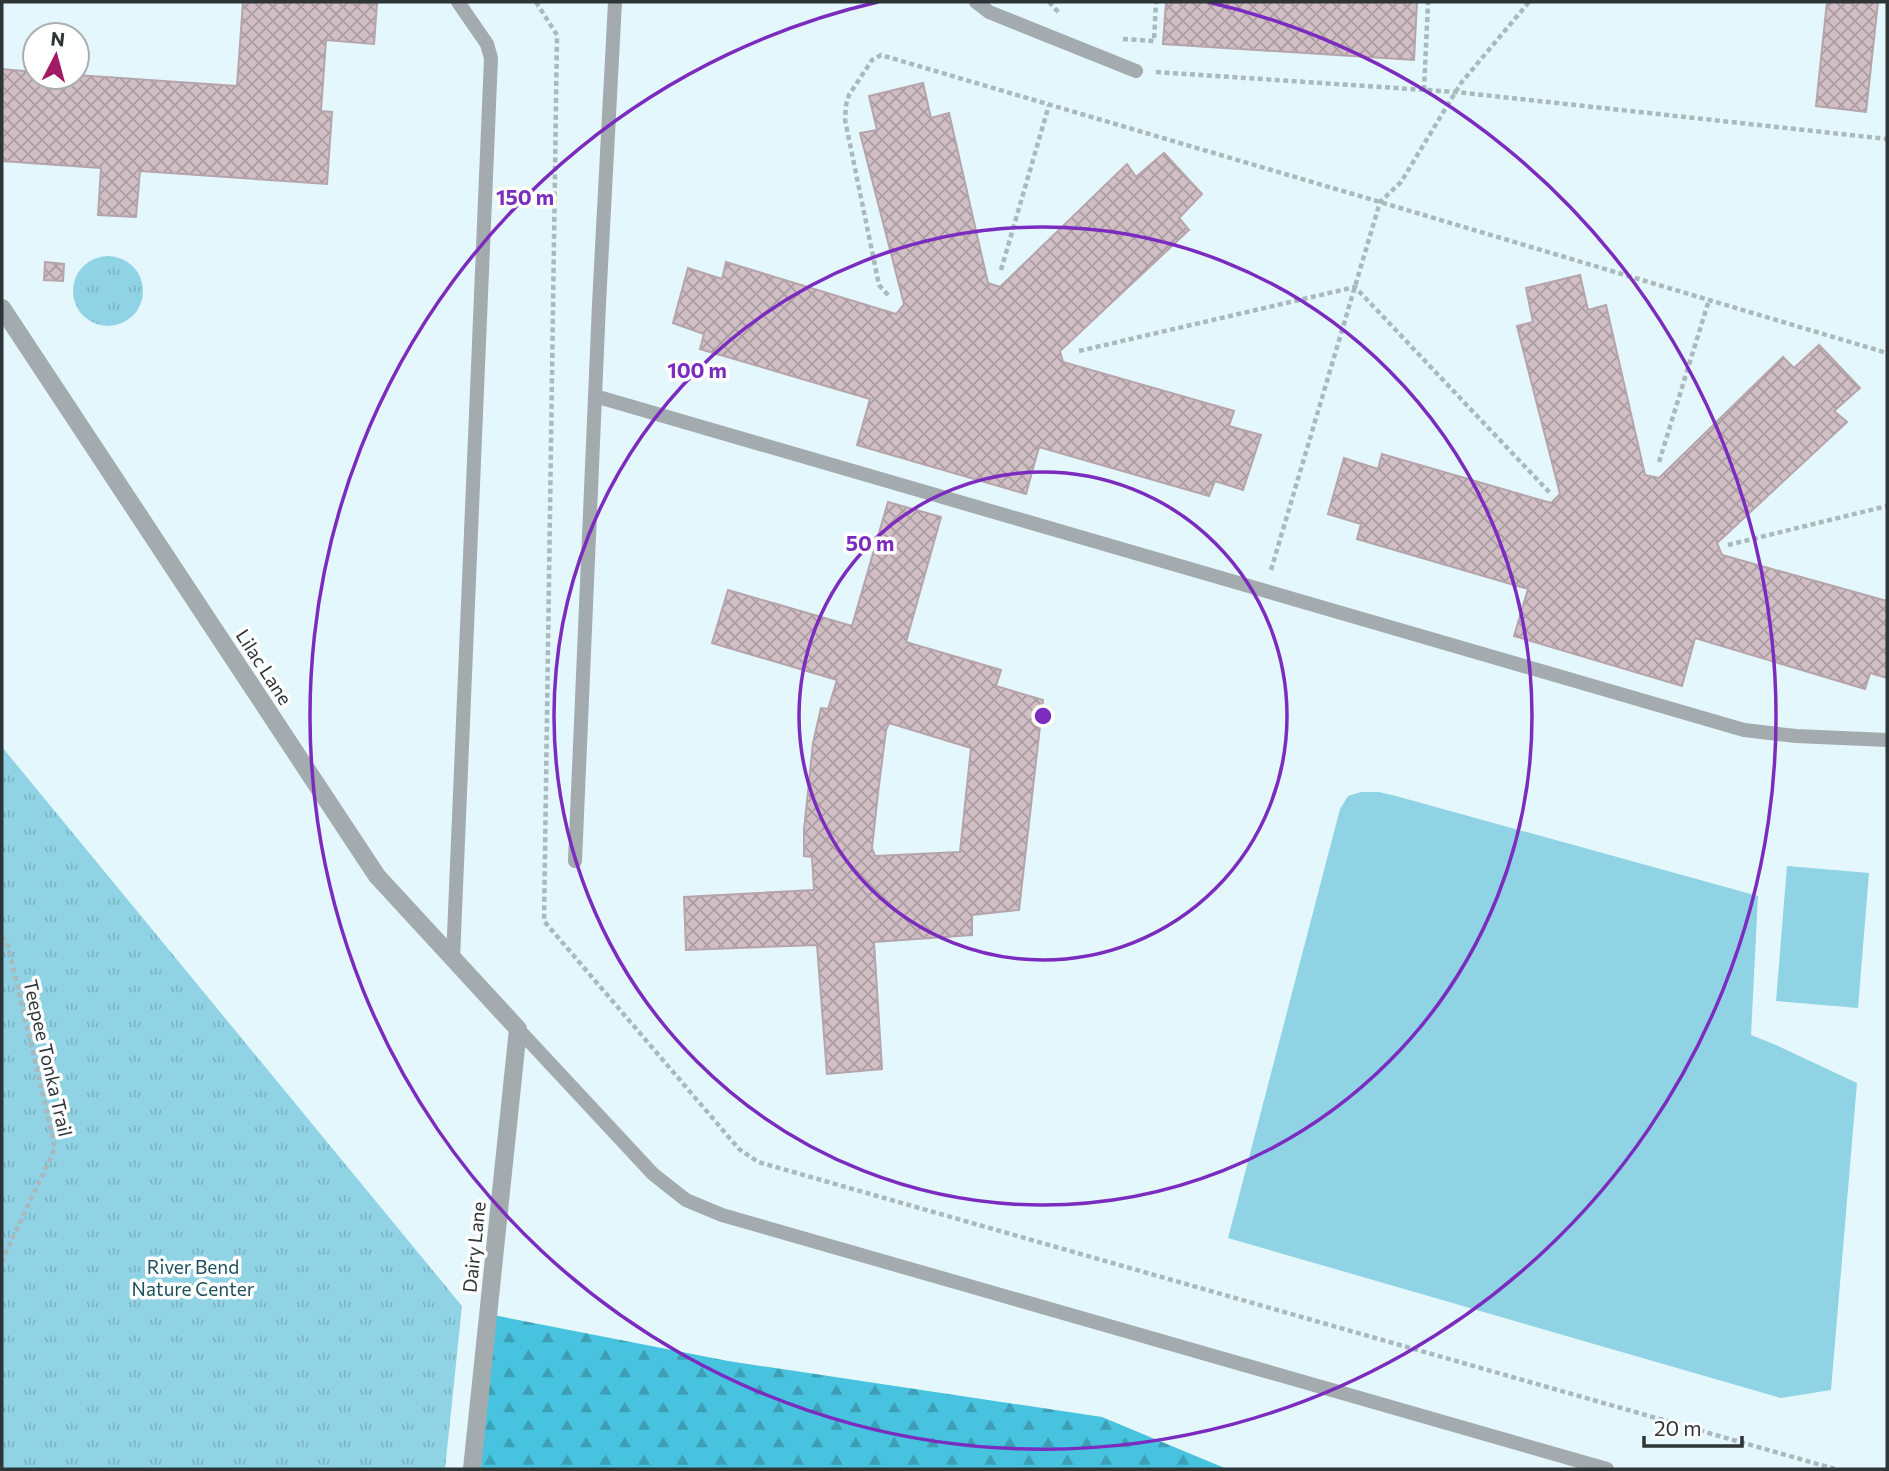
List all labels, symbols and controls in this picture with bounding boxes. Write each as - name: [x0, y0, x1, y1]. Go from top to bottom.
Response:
- north arrow: [21, 21, 91, 91]
- text: N: [50, 26, 66, 51]
- text: 150 m: [496, 184, 554, 209]
- text: 100 m: [667, 357, 727, 382]
- text: 50 m: [846, 530, 894, 555]
- street label: Lilac Lane: [232, 625, 297, 709]
- centre of rings: [1031, 704, 1055, 728]
- street label: Teepee Tonka Trail: [19, 977, 78, 1138]
- street label: Dairy Lane: [457, 1200, 490, 1294]
- park label: River Bend Nature Center: [132, 1255, 255, 1300]
- scale bar: [1644, 1404, 1742, 1448]
- text: 20 m: [1654, 1415, 1702, 1440]

